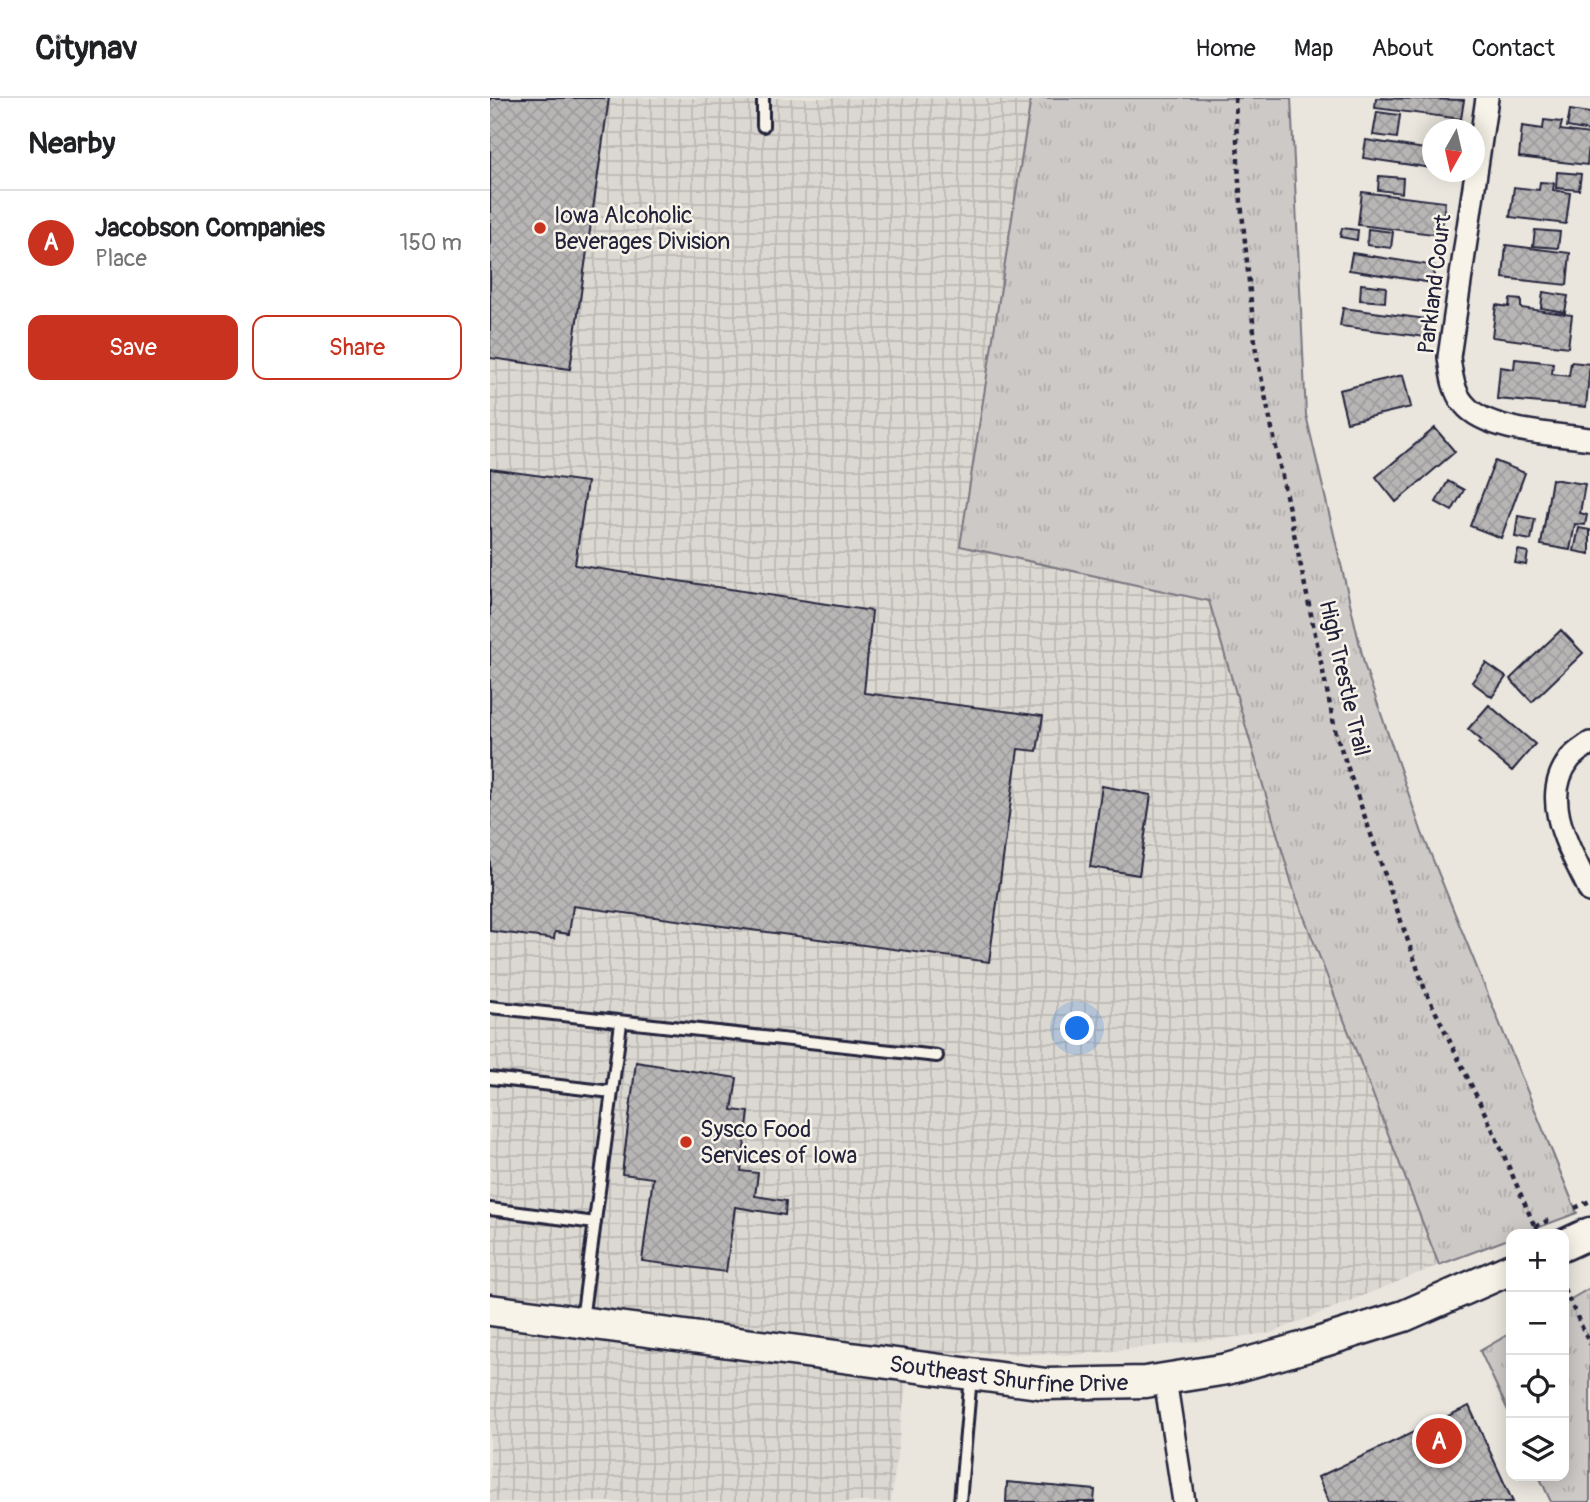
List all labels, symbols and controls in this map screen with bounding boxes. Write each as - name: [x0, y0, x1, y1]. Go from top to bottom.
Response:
- text: Citynav: [35, 28, 138, 69]
- text: Home: [1195, 34, 1256, 63]
- text: Map: [1294, 34, 1334, 63]
- text: About: [1372, 34, 1434, 63]
- text: Contact: [1472, 34, 1555, 63]
- north arrow: [1422, 119, 1485, 182]
- text: Nearby: [28, 125, 115, 162]
- place label: Iowa Alcoholic Beverages Division: [554, 201, 730, 256]
- text: Jacobson Companies: [95, 212, 325, 244]
- street label: Parkland Court: [1412, 212, 1458, 356]
- marker: Iowa Alcoholic Beverages Division: [532, 220, 548, 236]
- text: A: [44, 228, 58, 257]
- text: 150 m: [399, 228, 462, 257]
- text: Place: [95, 244, 147, 273]
- button: Save: [28, 315, 238, 380]
- button: Share: [252, 315, 462, 380]
- street label: High Trestle Trail: [1312, 597, 1377, 759]
- your location: [1060, 1011, 1094, 1045]
- place label: Sysco Food Services of Iowa: [700, 1115, 857, 1170]
- marker: Sysco Food Services of Iowa: [678, 1134, 694, 1150]
- map controls: [1506, 1229, 1569, 1481]
- button: +: [1506, 1229, 1569, 1292]
- button: −: [1506, 1292, 1569, 1355]
- street label: Southeast Shurfine Drive: [887, 1349, 1129, 1399]
- button: locate: [1506, 1355, 1569, 1418]
- pin: A: [1416, 1415, 1462, 1467]
- button: layers: [1506, 1418, 1569, 1481]

